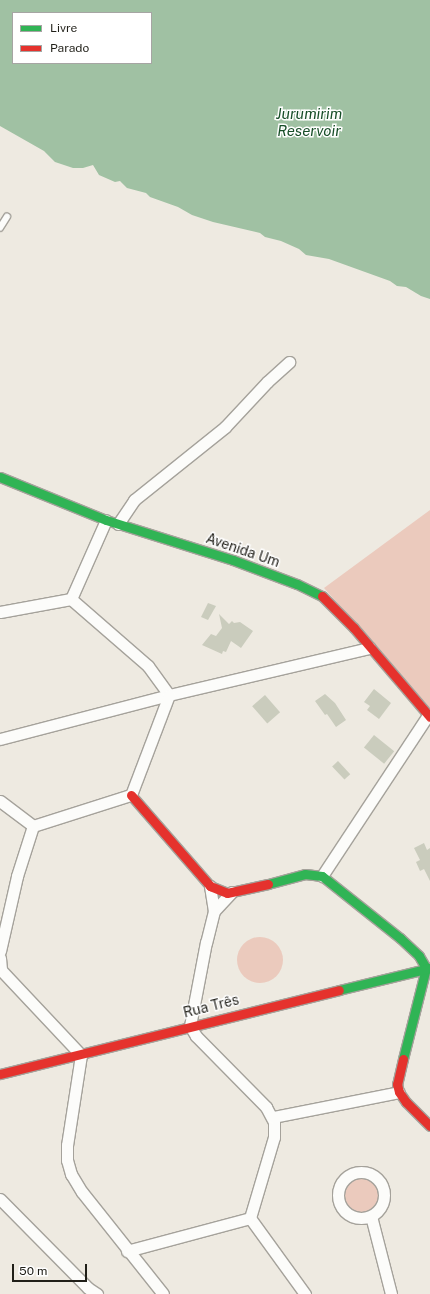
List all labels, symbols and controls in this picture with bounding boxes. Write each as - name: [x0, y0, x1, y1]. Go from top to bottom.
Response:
- legend: [12, 12, 152, 64]
- text: Livre: [50, 21, 77, 35]
- text: Parado: [50, 41, 89, 55]
- water label: Jurumirim Reservoir: [276, 104, 342, 139]
- street label: Avenida Um: [204, 530, 282, 570]
- street label: Rua Três: [181, 991, 241, 1021]
- scale bar: [14, 1256, 89, 1282]
- text: 50 m: [19, 1264, 47, 1278]

